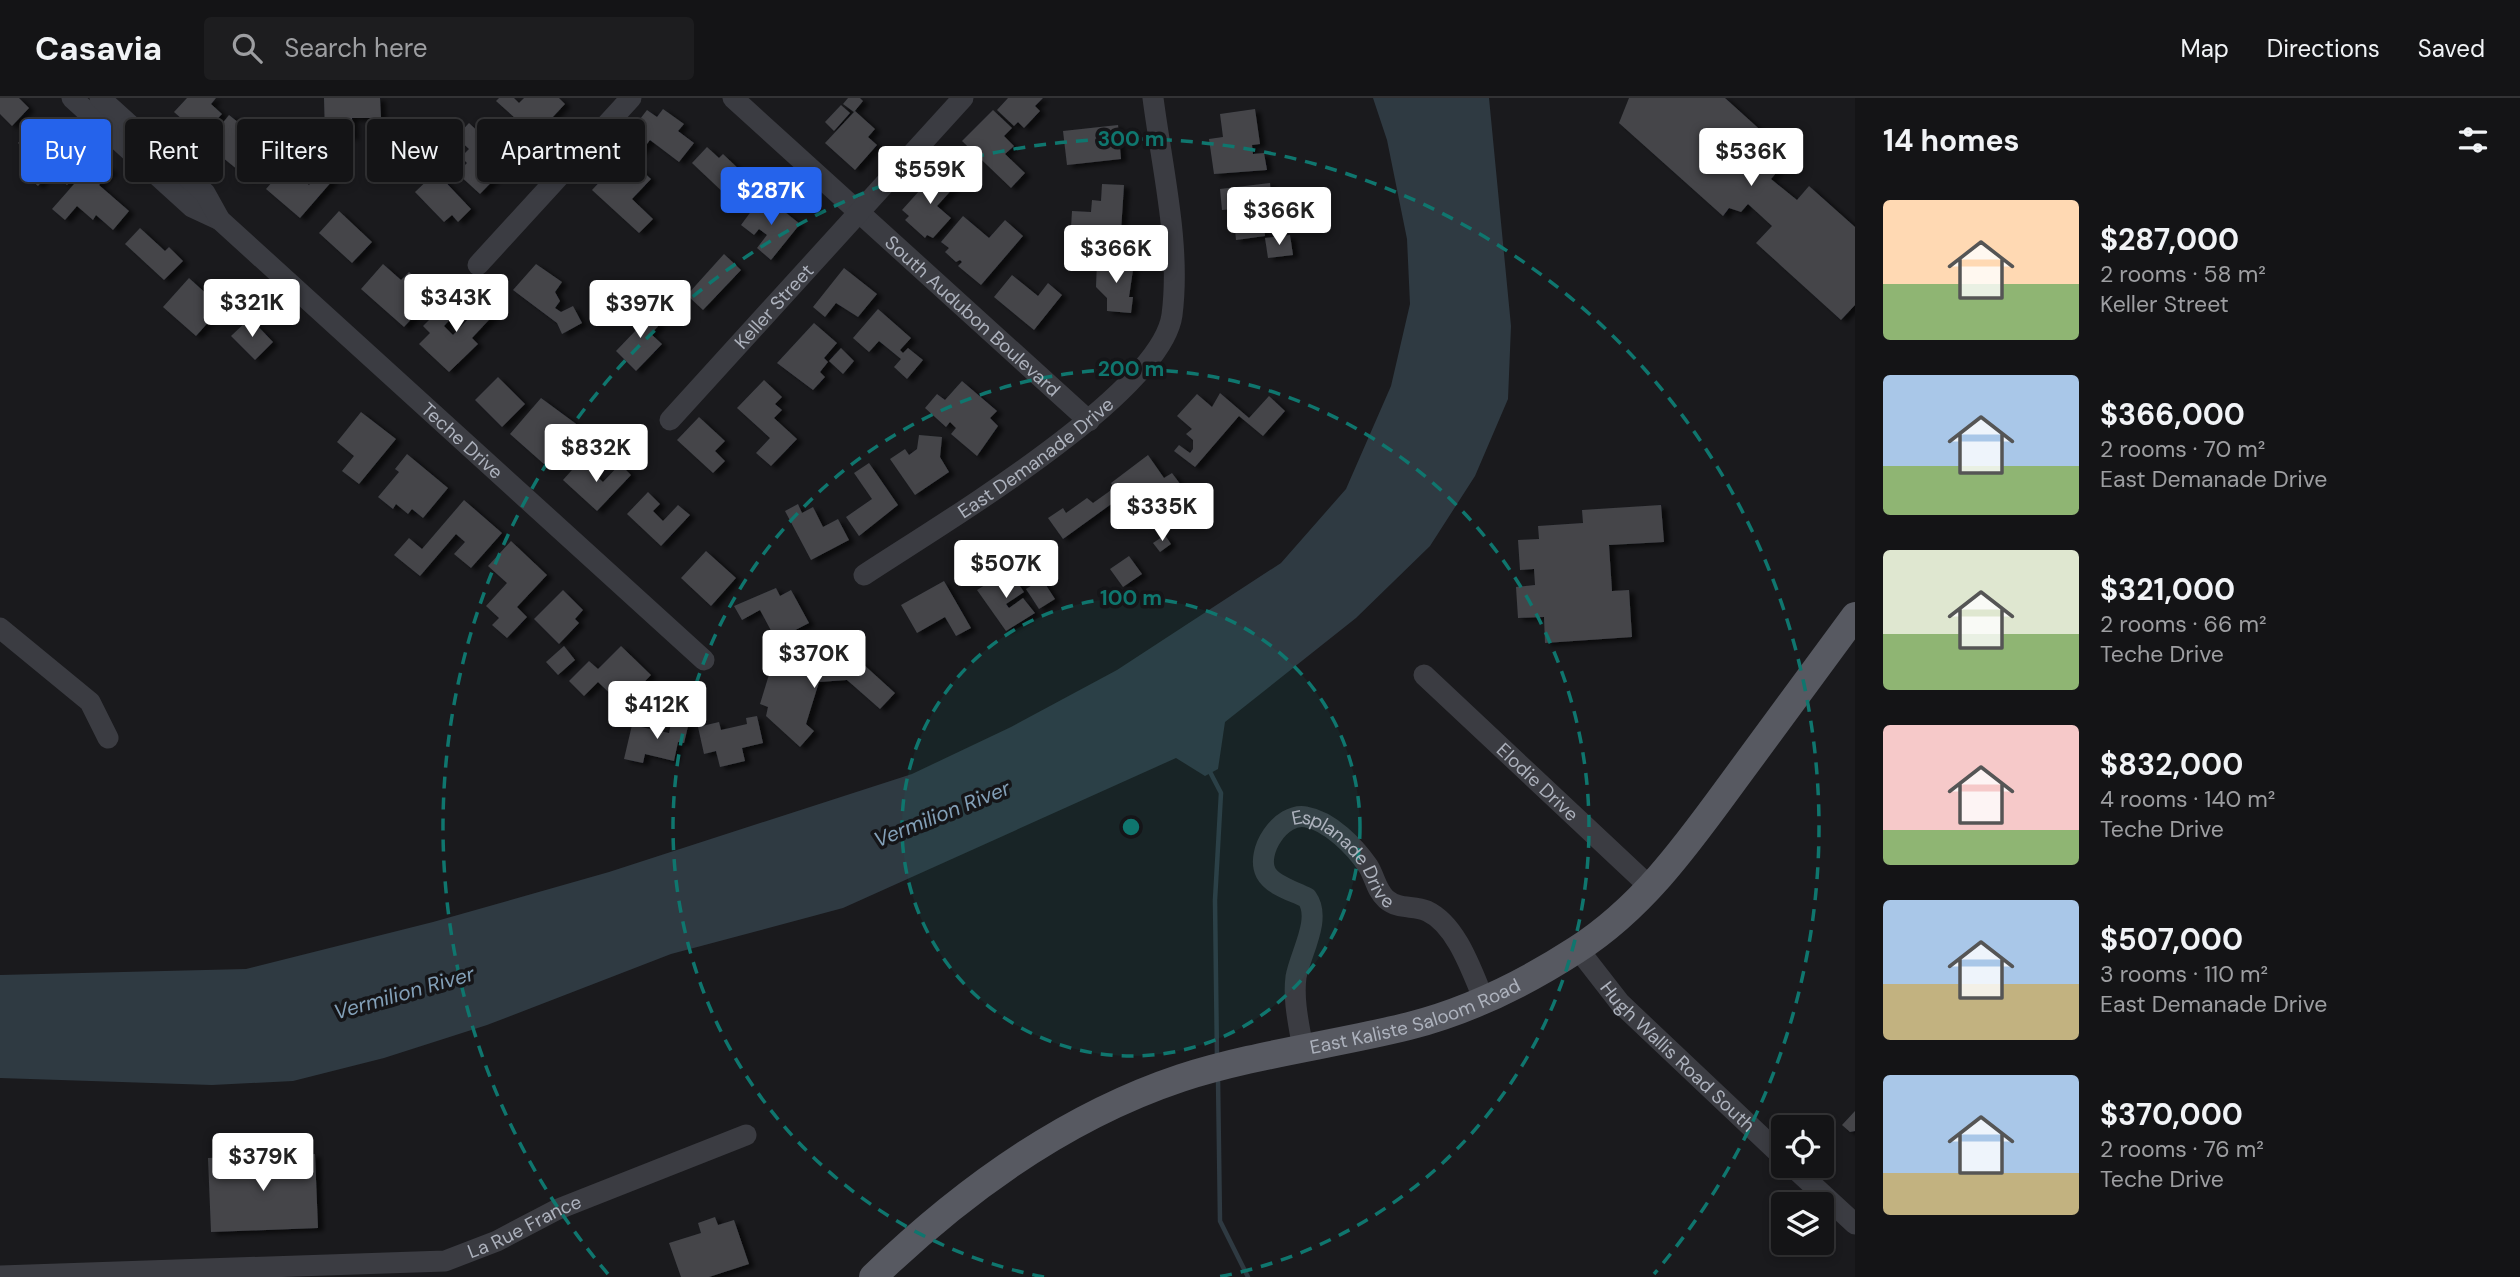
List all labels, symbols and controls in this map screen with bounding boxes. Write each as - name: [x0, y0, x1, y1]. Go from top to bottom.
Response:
- search box: [204, 17, 694, 80]
- text: Casavia: [35, 27, 162, 70]
- icon: search: [228, 29, 266, 67]
- text: Search here: [284, 31, 428, 65]
- text: Map: [2181, 33, 2229, 64]
- text: Directions: [2267, 33, 2380, 64]
- text: Saved: [2418, 33, 2485, 64]
- chip: Buy: [21, 119, 111, 182]
- chip: Rent: [125, 119, 223, 182]
- chip: Filters: [237, 119, 353, 182]
- chip: New: [367, 119, 463, 182]
- chip: Apartment: [477, 119, 645, 182]
- text: 14 homes: [1883, 121, 2020, 160]
- icon: filters: [2454, 121, 2492, 159]
- text: 300 m: [1098, 125, 1164, 153]
- pin: $536K: [1702, 129, 1800, 188]
- text: $536K: [1715, 136, 1787, 166]
- pin: $559K: [881, 146, 979, 206]
- text: $559K: [894, 154, 966, 184]
- pin: $287K: [722, 167, 820, 227]
- text: $287K: [737, 175, 805, 205]
- pin: $366K: [1230, 188, 1328, 247]
- text: $366K: [1243, 195, 1315, 225]
- text: $287,000: [2100, 220, 2239, 259]
- pin: $366K: [1067, 226, 1165, 285]
- icon: home: [1939, 228, 2023, 312]
- street label: South Audubon Boulevard: [880, 230, 1066, 402]
- text: $366K: [1080, 233, 1152, 263]
- street label: Keller Street: [729, 258, 819, 354]
- text: 2 rooms · 58 m²: [2100, 259, 2266, 289]
- pin: $343K: [407, 274, 505, 334]
- pin: $321K: [203, 280, 301, 339]
- pin: $397K: [591, 280, 689, 340]
- text: $343K: [420, 282, 492, 312]
- text: $321K: [220, 287, 284, 317]
- text: $397K: [606, 288, 674, 318]
- text: Keller Street: [2100, 289, 2229, 319]
- text: 200 m: [1098, 355, 1164, 383]
- street label: East Demanade Drive: [953, 391, 1119, 524]
- text: $366,000: [2100, 395, 2245, 434]
- street label: Teche Drive: [416, 397, 509, 484]
- icon: home: [1939, 403, 2023, 487]
- pin: $832K: [547, 424, 645, 484]
- text: $832K: [561, 432, 631, 462]
- text: 2 rooms · 70 m²: [2100, 434, 2265, 464]
- text: East Demanade Drive: [2100, 464, 2327, 494]
- pin: $335K: [1113, 484, 1211, 543]
- text: $335K: [1127, 491, 1197, 521]
- pin: $507K: [957, 540, 1055, 600]
- text: $507K: [970, 548, 1042, 578]
- text: $321,000: [2100, 570, 2235, 609]
- icon: home: [1939, 578, 2023, 662]
- text: 100 m: [1100, 584, 1162, 612]
- text: 2 rooms · 66 m²: [2100, 609, 2267, 639]
- pin: $370K: [765, 630, 863, 690]
- text: $370K: [778, 638, 850, 668]
- text: Teche Drive: [2100, 639, 2224, 669]
- pin: $412K: [608, 682, 706, 741]
- text: $412K: [624, 689, 690, 719]
- street label: Elodie Drive: [1491, 737, 1584, 826]
- text: $832,000: [2100, 745, 2243, 784]
- icon: home: [1939, 753, 2023, 837]
- water label: Vermilion River: [870, 773, 1016, 854]
- text: 4 rooms · 140 m²: [2100, 784, 2275, 814]
- street label: Esplanade Drive: [1289, 804, 1400, 914]
- text: Teche Drive: [2100, 814, 2224, 844]
- centre of rings: [1119, 815, 1143, 839]
- text: $507,000: [2100, 920, 2243, 959]
- icon: home: [1939, 928, 2023, 1012]
- water label: Vermilion River: [330, 959, 479, 1026]
- text: 3 rooms · 110 m²: [2100, 959, 2268, 989]
- street label: East Kaliste Saloom Road: [1308, 972, 1524, 1059]
- street label: Hugh Wallis Road South: [1595, 976, 1761, 1137]
- text: East Demanade Drive: [2100, 989, 2327, 1019]
- text: $370,000: [2100, 1095, 2243, 1134]
- icon: home: [1939, 1103, 2023, 1187]
- map controls: [1771, 1115, 1834, 1255]
- button: locate: [1771, 1115, 1834, 1178]
- pin: $379K: [214, 1134, 312, 1193]
- text: 2 rooms · 76 m²: [2100, 1134, 2264, 1164]
- text: $379K: [228, 1141, 298, 1171]
- text: Teche Drive: [2100, 1164, 2224, 1194]
- street label: La Rue France: [464, 1189, 585, 1264]
- button: layers: [1771, 1192, 1834, 1255]

